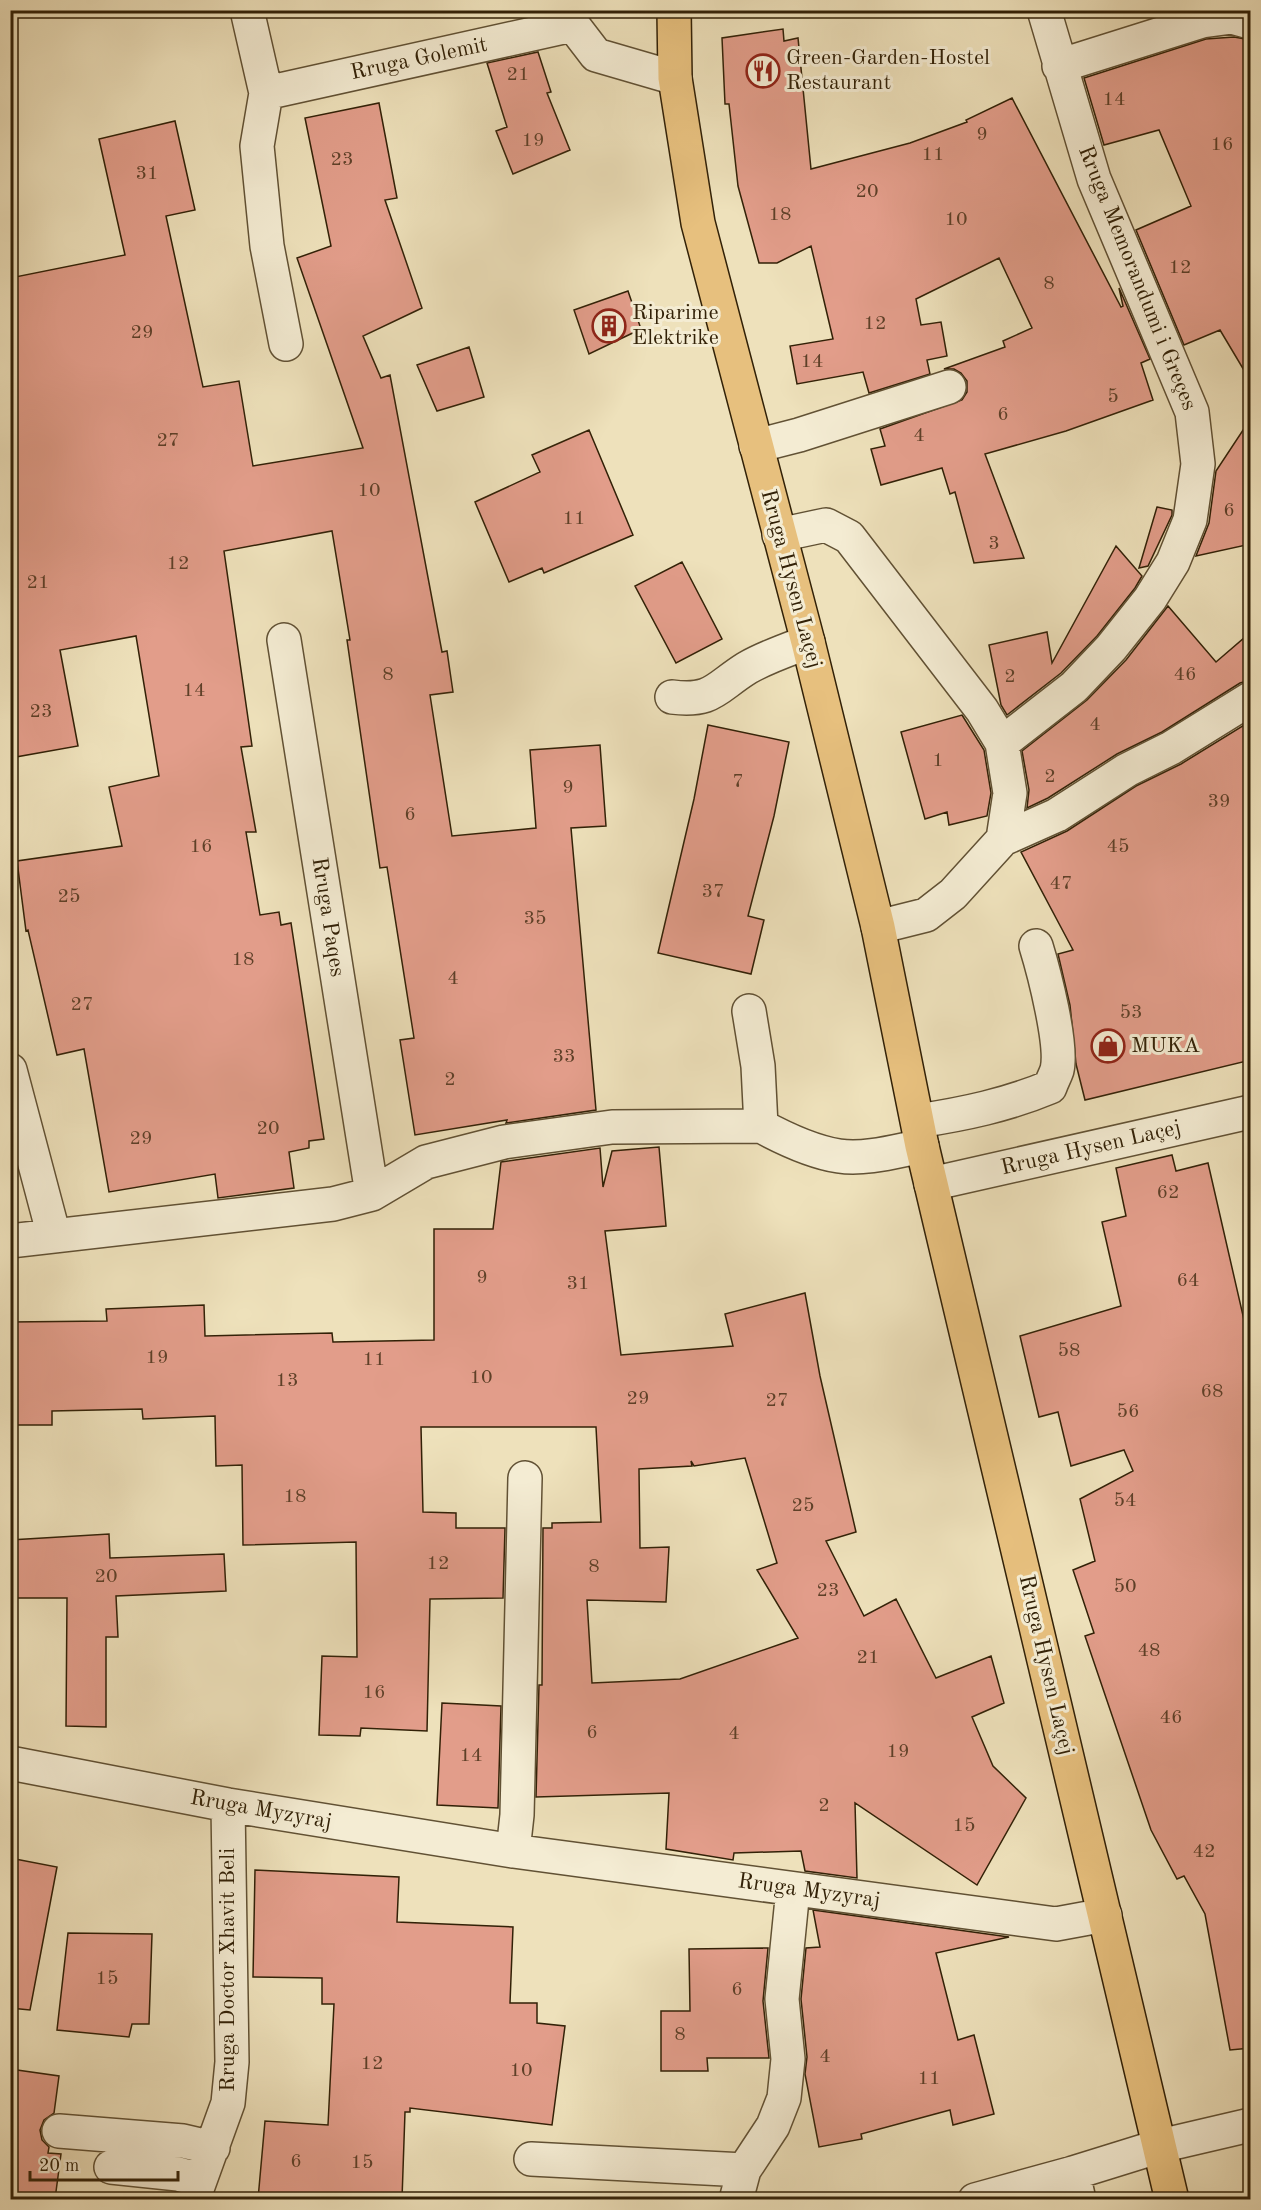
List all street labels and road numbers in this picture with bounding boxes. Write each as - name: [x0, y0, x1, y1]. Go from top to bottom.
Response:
- street label: Rruga Golemit: [349, 34, 489, 84]
- street label: Rruga Memorandumi i Greçes: [1074, 143, 1200, 413]
- street label: Rruga Hysen Laçej: [756, 487, 826, 671]
- street label: Rruga Paqes: [308, 856, 348, 978]
- street label: Rruga Hysen Laçej: [999, 1117, 1183, 1179]
- street label: Rruga Hysen Laçej: [1015, 1573, 1077, 1757]
- street label: Rruga Myzyraj: [188, 1787, 334, 1833]
- street label: Rruga Doctor Xhavit Beli: [217, 1848, 239, 2092]
- street label: Rruga Myzyraj: [736, 1870, 882, 1912]

